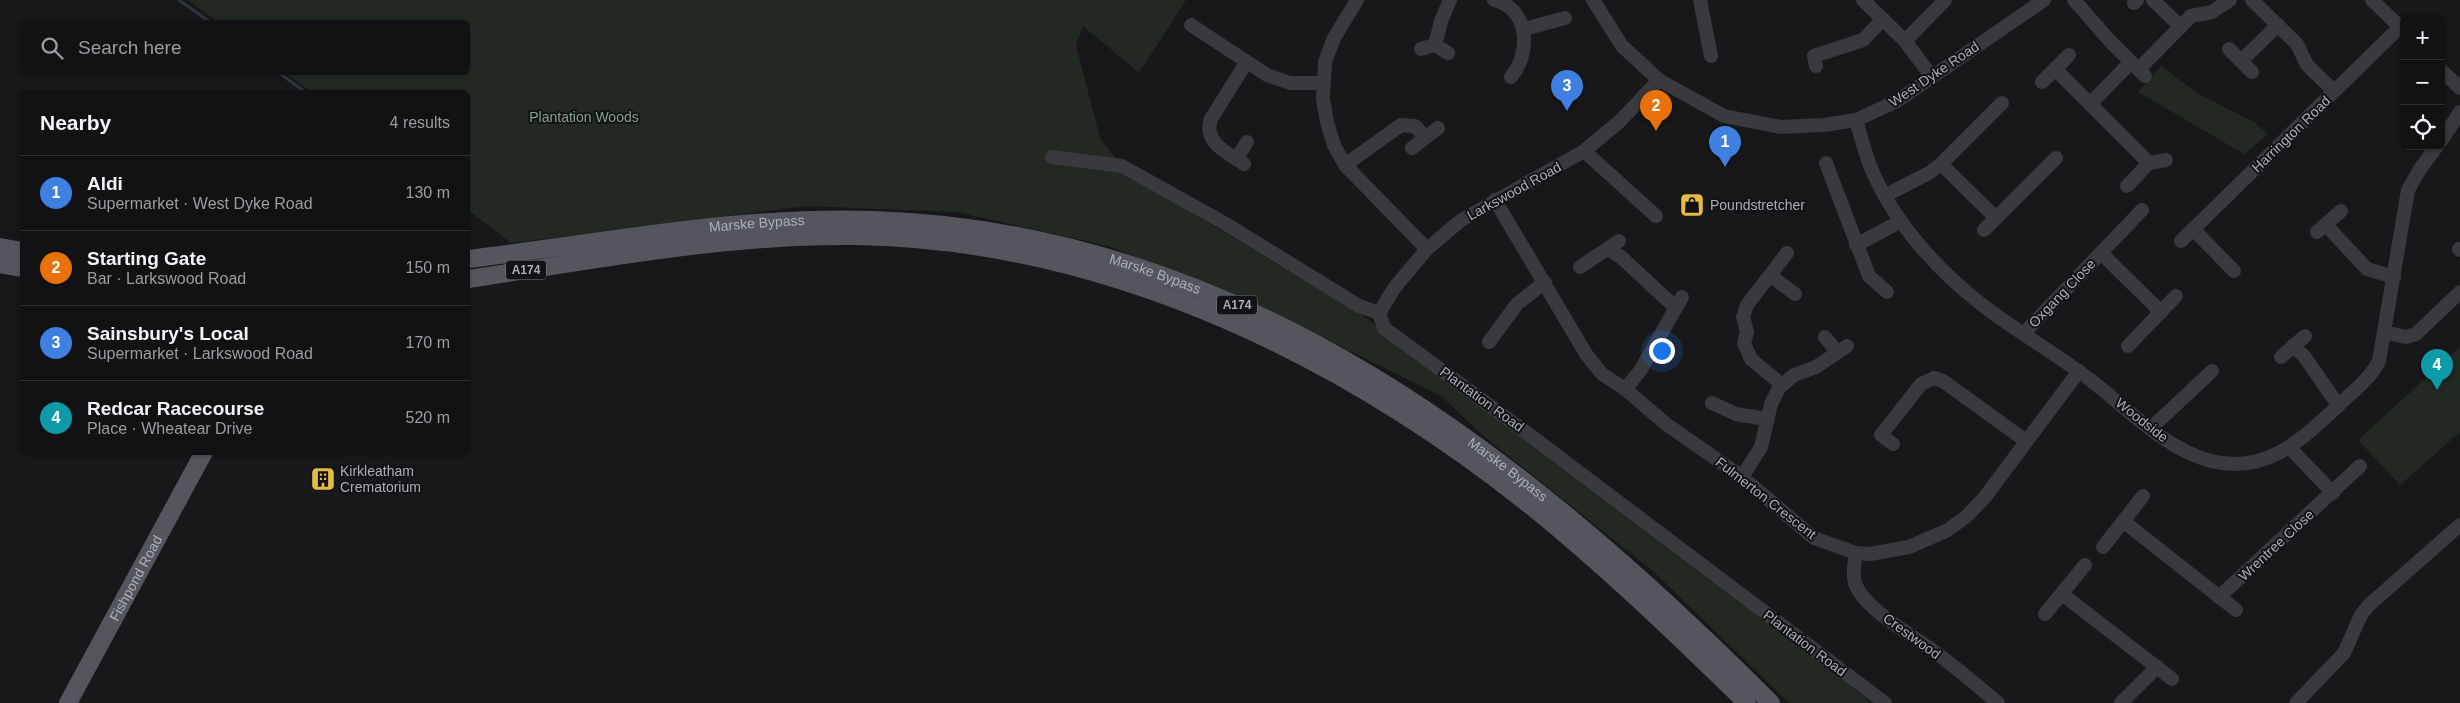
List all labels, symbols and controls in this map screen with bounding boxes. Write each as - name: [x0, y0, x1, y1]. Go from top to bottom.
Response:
- map controls: [2400, 15, 2445, 150]
- button: +: [2400, 15, 2445, 60]
- search box: [20, 20, 470, 75]
- icon: search: [38, 34, 66, 62]
- text: Search here: [78, 37, 182, 58]
- street label: West Dyke Road: [1886, 38, 1982, 110]
- button: −: [2400, 60, 2445, 105]
- pin: 3: [1551, 70, 1583, 111]
- pin: 2: [1640, 90, 1672, 131]
- street label: Harrington Road: [2248, 93, 2334, 175]
- button: locate: [2400, 105, 2445, 150]
- park label: Plantation Woods: [529, 109, 639, 125]
- text: Nearby: [40, 111, 111, 134]
- text: 4 results: [390, 114, 450, 131]
- pin: 1: [1709, 126, 1741, 167]
- street label: Larkswood Road: [1464, 159, 1564, 223]
- text: Aldi: [87, 173, 123, 194]
- text: 1: [52, 184, 60, 201]
- text: 130 m: [406, 184, 450, 201]
- shop icon: Poundstretcher: [1679, 192, 1705, 218]
- text: Supermarket · West Dyke Road: [87, 195, 313, 212]
- place label: Poundstretcher: [1710, 197, 1805, 213]
- street label: Marske Bypass: [708, 212, 805, 235]
- text: Starting Gate: [87, 248, 206, 269]
- street label: Marske Bypass: [1108, 251, 1203, 297]
- street label: Oxgang Close: [2025, 255, 2099, 330]
- text: 2: [52, 259, 60, 276]
- text: 150 m: [406, 259, 450, 276]
- road number: A174: [506, 260, 546, 280]
- text: Bar · Larkswood Road: [87, 270, 246, 287]
- road number: A174: [1217, 296, 1257, 314]
- text: Sainsbury's Local: [87, 323, 249, 344]
- text: 3: [52, 334, 60, 351]
- text: 170 m: [406, 334, 450, 351]
- your location: [1649, 338, 1675, 364]
- text: Supermarket · Larkswood Road: [87, 345, 313, 362]
- pin: 4: [2421, 349, 2453, 390]
- street label: Plantation Road: [1437, 363, 1527, 435]
- street label: Woodside: [2113, 395, 2172, 446]
- text: Redcar Racecourse: [87, 398, 264, 419]
- text: 4: [52, 409, 60, 426]
- text: 520 m: [406, 409, 450, 426]
- text: Place · Wheatear Drive: [87, 420, 252, 437]
- street label: Marske Bypass: [1465, 434, 1551, 505]
- street label: Fulmerton Crescent: [1713, 454, 1819, 542]
- place label: Kirkleatham Crematorium: [340, 463, 421, 495]
- building icon: Kirkleatham Crematorium: [310, 466, 336, 492]
- street label: Wrentree Close: [2235, 506, 2317, 584]
- street label: Fishpond Road: [106, 533, 165, 624]
- street label: Plantation Road: [1760, 607, 1850, 679]
- street label: Crestwood: [1880, 610, 1944, 662]

